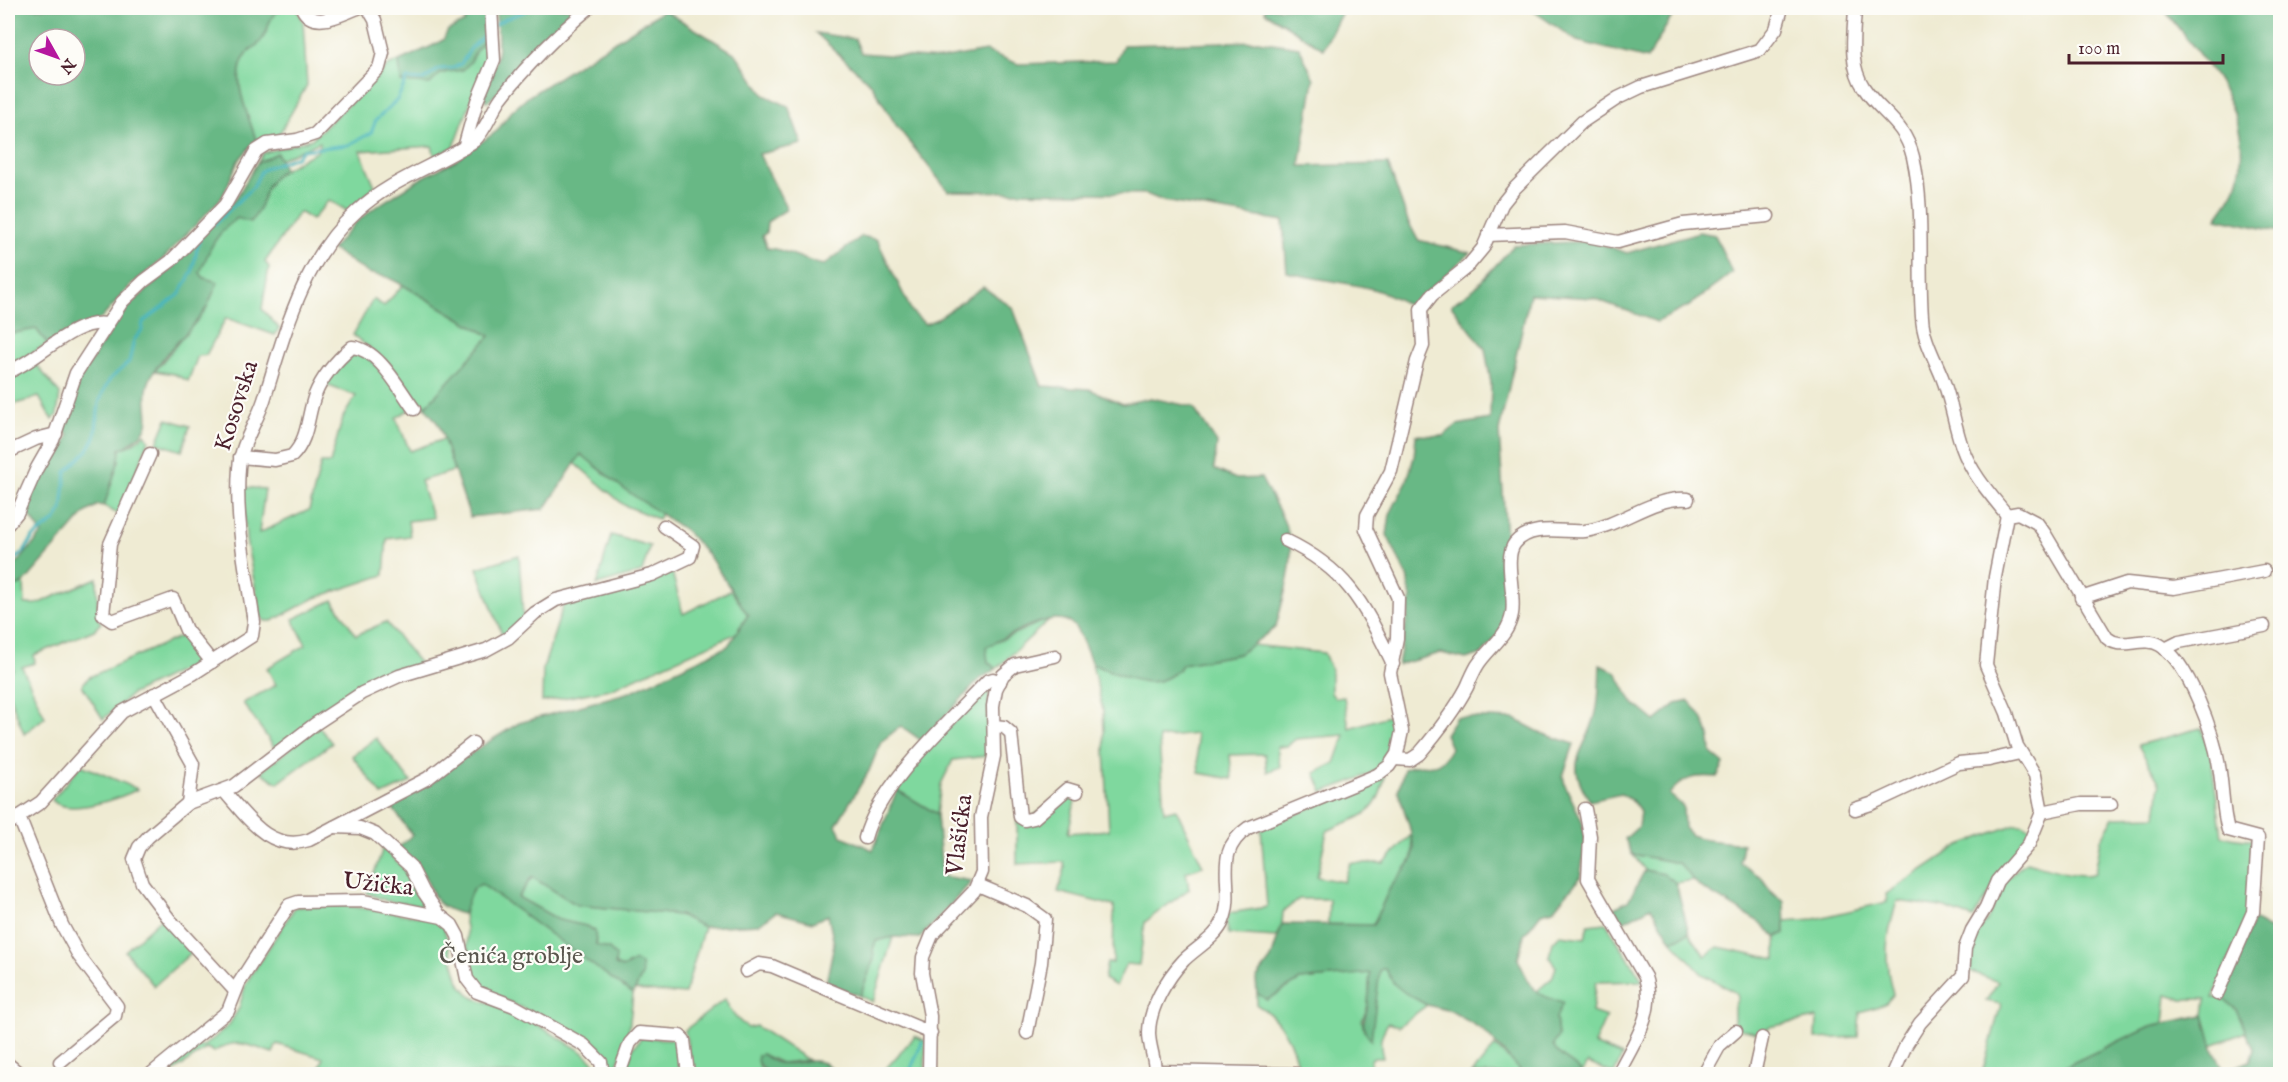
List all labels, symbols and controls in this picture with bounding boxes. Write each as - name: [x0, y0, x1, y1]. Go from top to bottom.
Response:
- north arrow: [27, 27, 87, 87]
- scale bar: [2069, 27, 2224, 65]
- text: 100 m: [2078, 38, 2120, 61]
- text: N: [55, 53, 80, 77]
- street label: Kosovska: [208, 356, 266, 455]
- street label: Vlašićka: [940, 792, 980, 878]
- street label: Užička: [341, 866, 415, 904]
- park label: Čenića groblje: [439, 941, 583, 972]

